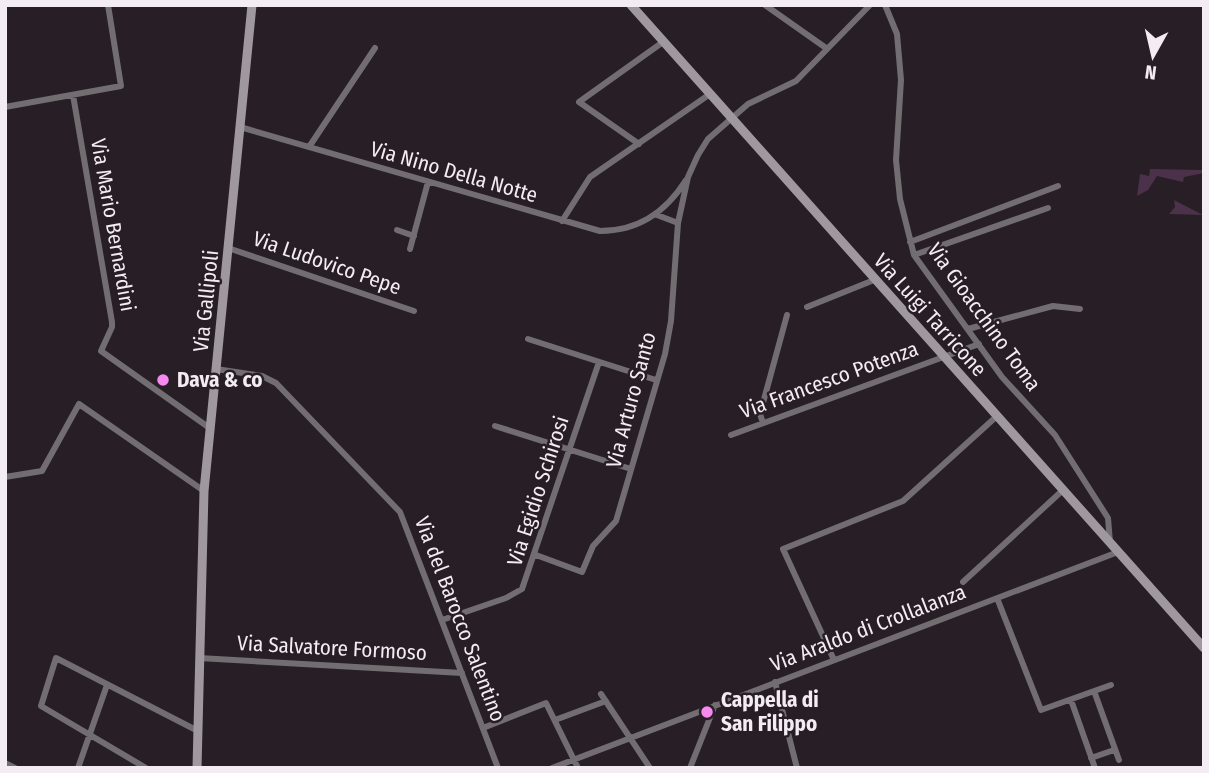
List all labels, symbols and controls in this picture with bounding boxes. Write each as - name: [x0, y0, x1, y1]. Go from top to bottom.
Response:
- north arrow: [1118, 21, 1188, 91]
- text: N: [1143, 60, 1158, 85]
- street label: Via Mario Bernardini: [85, 136, 141, 314]
- street label: Via Nino Della Notte: [367, 136, 541, 208]
- street label: Via Ludovico Pepe: [250, 225, 404, 301]
- street label: Via Gioacchino Toma: [922, 238, 1046, 396]
- street label: Via Luigi Tarricone: [868, 248, 992, 382]
- street label: Via Gallipoli: [188, 249, 224, 353]
- street label: Via Arturo Santo: [600, 329, 662, 471]
- street label: Via Francesco Potenza: [736, 336, 922, 424]
- place label: Dava & co: [177, 367, 263, 393]
- marker: Dava & co: [155, 372, 171, 388]
- street label: Via Egidio Schirosi: [502, 413, 574, 569]
- street label: Via del Barocco Salentino: [409, 513, 511, 725]
- street label: Via Araldo di Crollalanza: [766, 579, 970, 677]
- street label: Via Salvatore Formoso: [236, 630, 428, 666]
- place label: Cappella di San Filippo: [721, 687, 819, 737]
- marker: Cappella di San Filippo: [699, 704, 715, 720]

